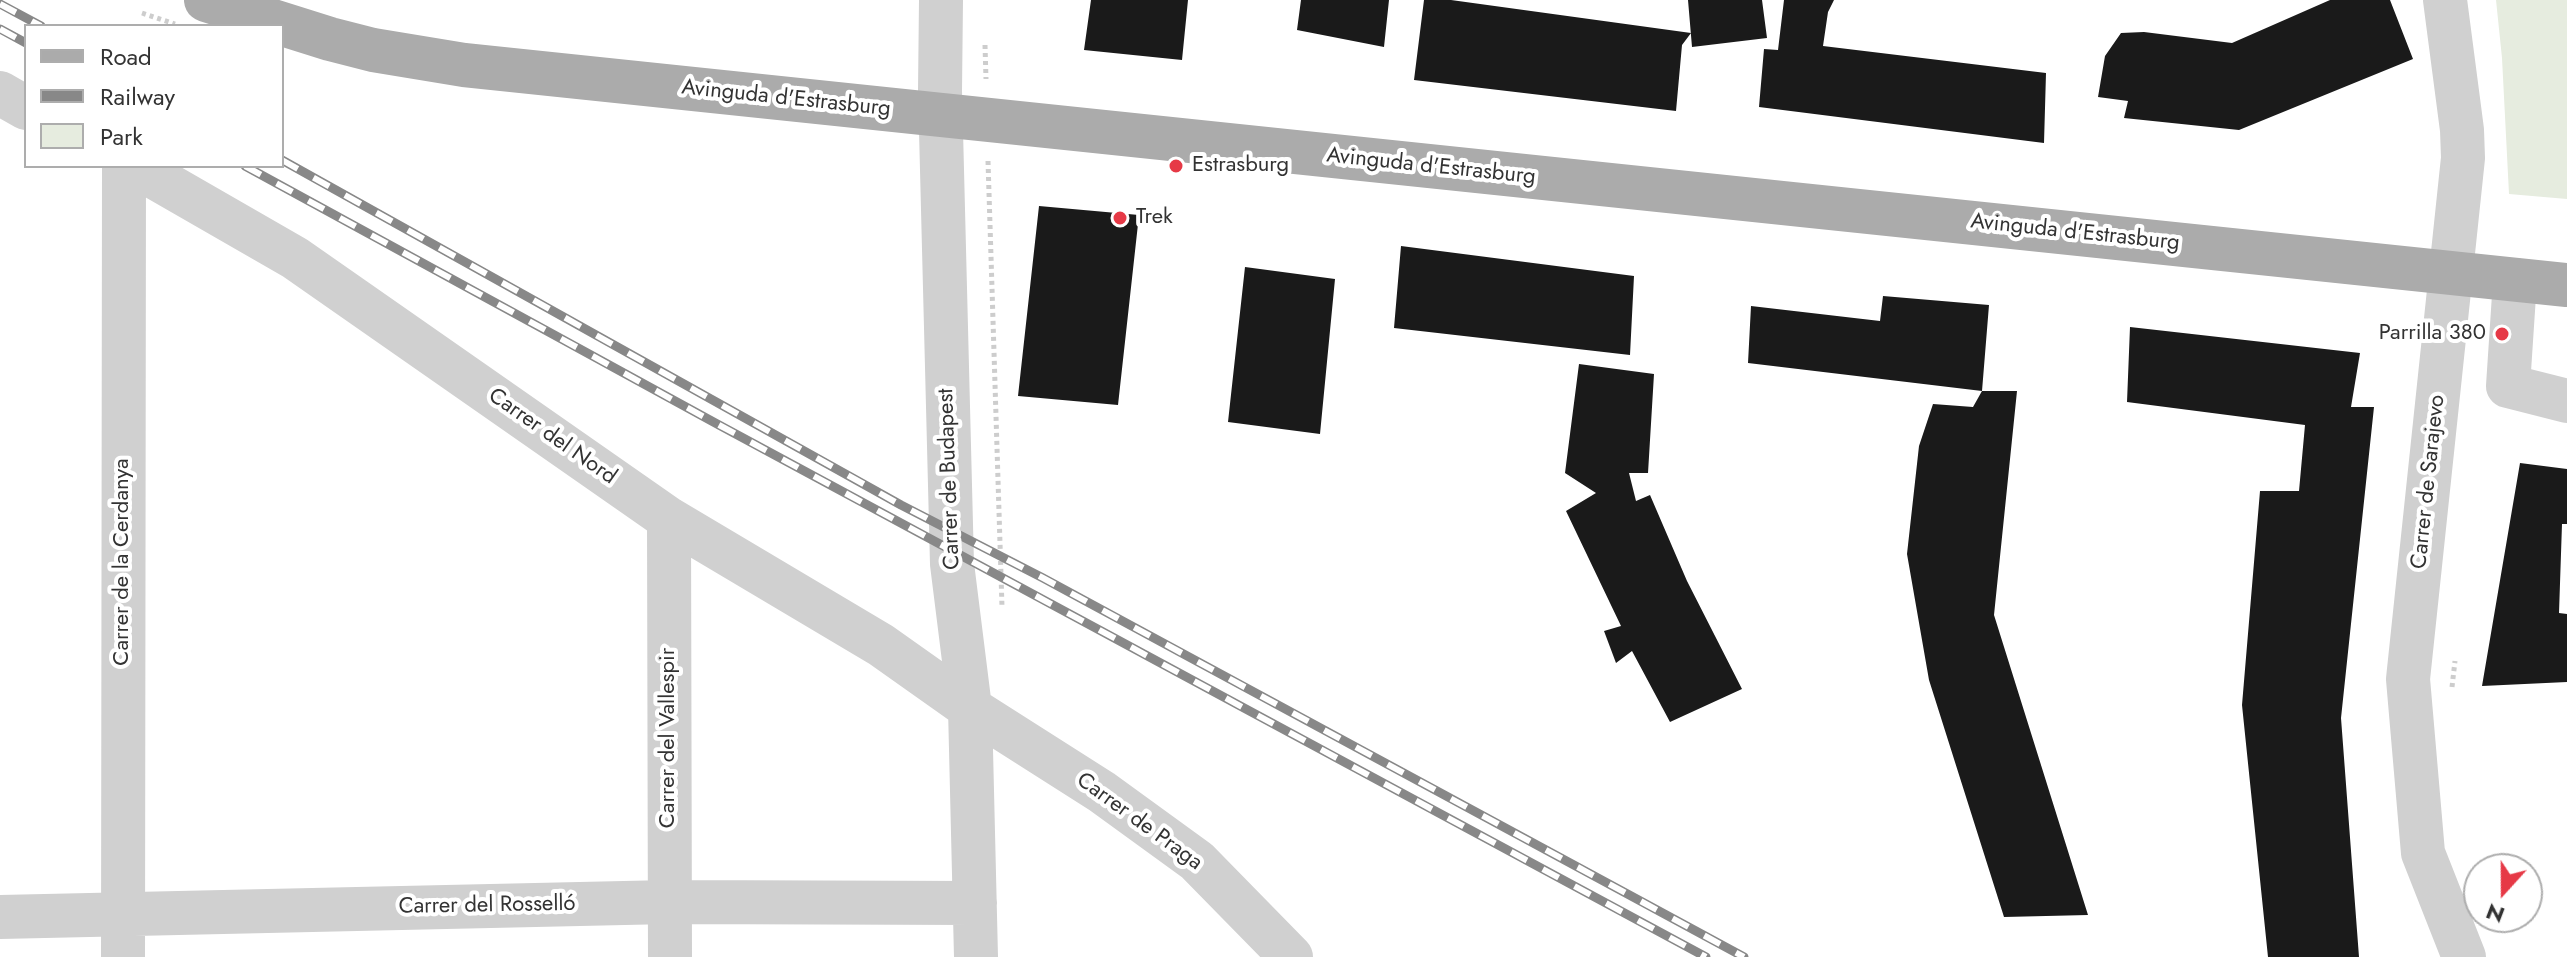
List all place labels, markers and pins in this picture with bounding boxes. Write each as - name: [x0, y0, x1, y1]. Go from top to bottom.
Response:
- place label: Estrasburg: [1192, 153, 1289, 179]
- marker: Estrasburg: [1167, 157, 1185, 175]
- place label: Trek: [1136, 205, 1173, 231]
- marker: Trek: [1111, 209, 1129, 227]
- place label: Parrilla 380: [2379, 321, 2486, 347]
- marker: Parrilla 380: [2493, 325, 2511, 343]

